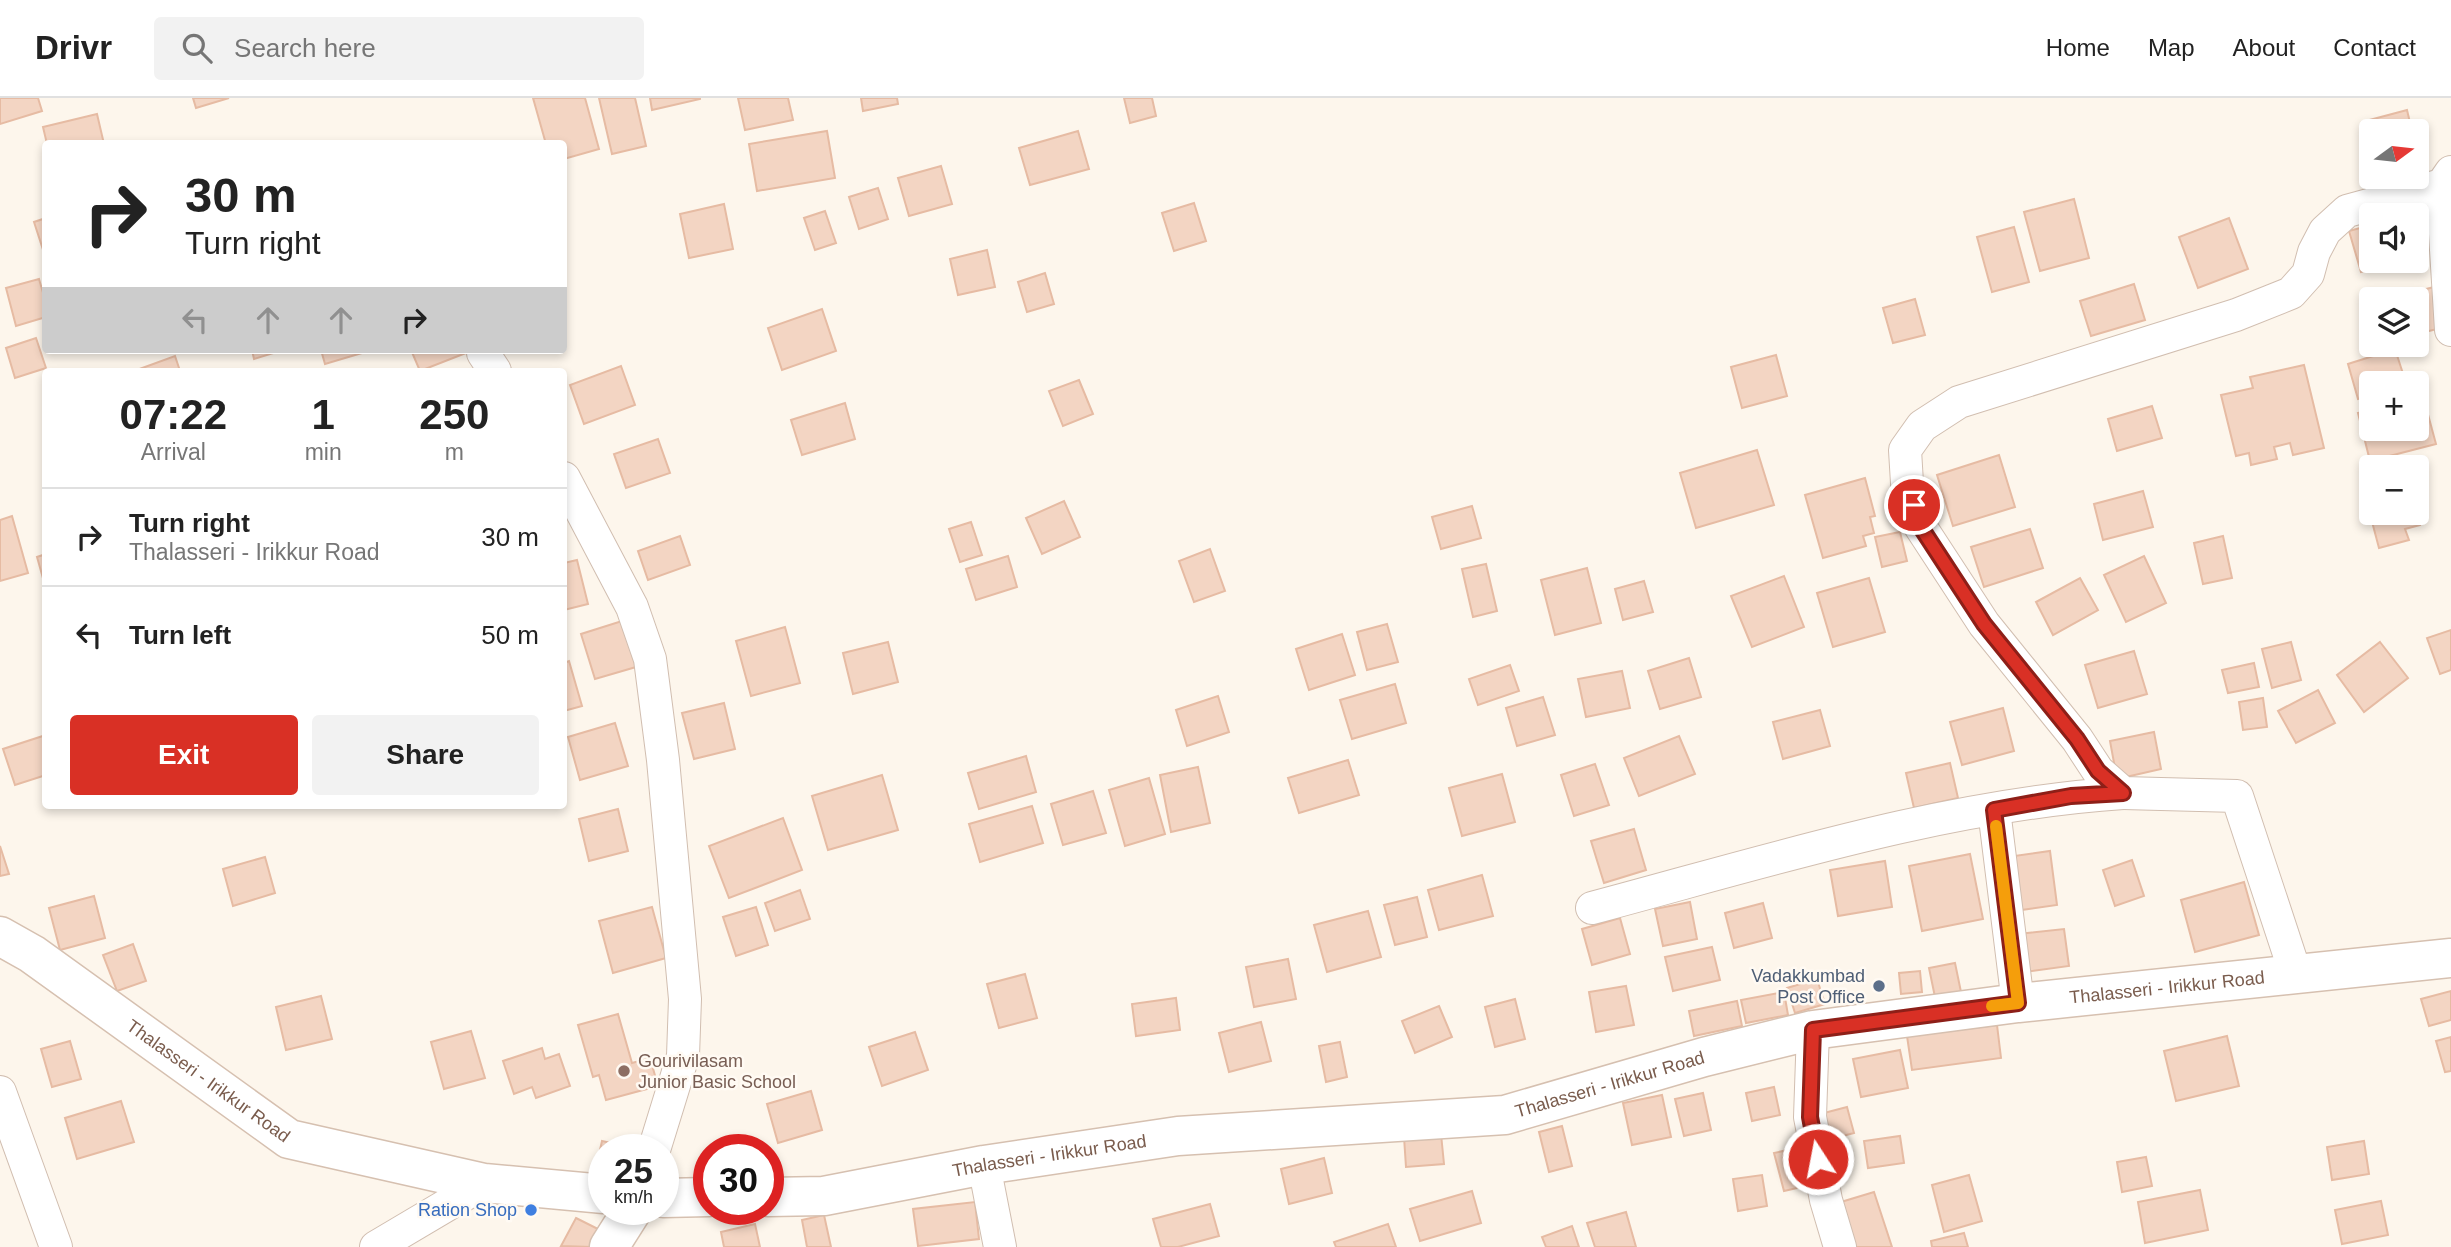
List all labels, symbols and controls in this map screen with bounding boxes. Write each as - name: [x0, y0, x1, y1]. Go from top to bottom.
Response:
- search box: [154, 17, 644, 80]
- text: Drivr: [35, 29, 112, 66]
- icon: search: [178, 29, 216, 67]
- text: Search here: [234, 33, 376, 63]
- text: Home: [2046, 34, 2110, 61]
- text: Map: [2148, 34, 2195, 61]
- text: About: [2233, 34, 2295, 61]
- text: Contact: [2333, 34, 2416, 61]
- north arrow: [2359, 119, 2429, 189]
- map controls: [2359, 119, 2429, 525]
- icon: right: [70, 168, 161, 259]
- text: 30 m: [185, 168, 297, 222]
- button: sound: [2359, 203, 2429, 273]
- text: Turn right: [185, 225, 321, 261]
- button: layers: [2359, 287, 2429, 357]
- icon: left: [176, 301, 214, 339]
- icon: ahead: [249, 301, 287, 339]
- icon: ahead: [322, 301, 360, 339]
- icon: right: [395, 301, 433, 339]
- button: +: [2359, 371, 2429, 441]
- text: 07:22: [120, 391, 227, 438]
- text: 1: [311, 391, 335, 438]
- text: 250: [419, 391, 489, 438]
- text: Arrival: [141, 439, 206, 465]
- text: min: [305, 439, 342, 465]
- text: m: [445, 439, 464, 465]
- button: −: [2359, 455, 2429, 525]
- pin: [1884, 475, 1944, 535]
- icon: arrive: [1895, 486, 1933, 524]
- text: Turn right: [129, 508, 250, 538]
- icon: right: [70, 518, 108, 556]
- text: 30 m: [481, 522, 539, 552]
- text: Thalasseri - Irikkur Road: [129, 539, 380, 565]
- icon: left: [70, 616, 108, 654]
- text: Turn left: [129, 620, 231, 650]
- text: 50 m: [481, 620, 539, 650]
- button: Exit: [70, 715, 298, 795]
- button: Share: [312, 715, 539, 795]
- place label: Vadakkumbad Post Office: [1751, 966, 1865, 1007]
- street label: Thalasseri - Irikkur Road: [2068, 967, 2266, 1008]
- marker: Vadakkumbad Post Office: [1871, 978, 1887, 994]
- street label: Thalasseri - Irikkur Road: [123, 1016, 294, 1146]
- street label: Thalasseri - Irikkur Road: [1513, 1047, 1707, 1121]
- place label: Gourivilasam Junior Basic School: [638, 1051, 796, 1092]
- marker: Gourivilasam Junior Basic School: [616, 1063, 632, 1079]
- position arrow: [1781, 1122, 1855, 1196]
- street label: Thalasseri - Irikkur Road: [951, 1131, 1148, 1181]
- speed limit sign: 30: [693, 1134, 784, 1225]
- text: 25: [614, 1151, 653, 1190]
- text: km/h: [614, 1187, 653, 1207]
- place label: Ration Shop: [418, 1200, 517, 1220]
- marker: Ration Shop: [523, 1202, 539, 1218]

